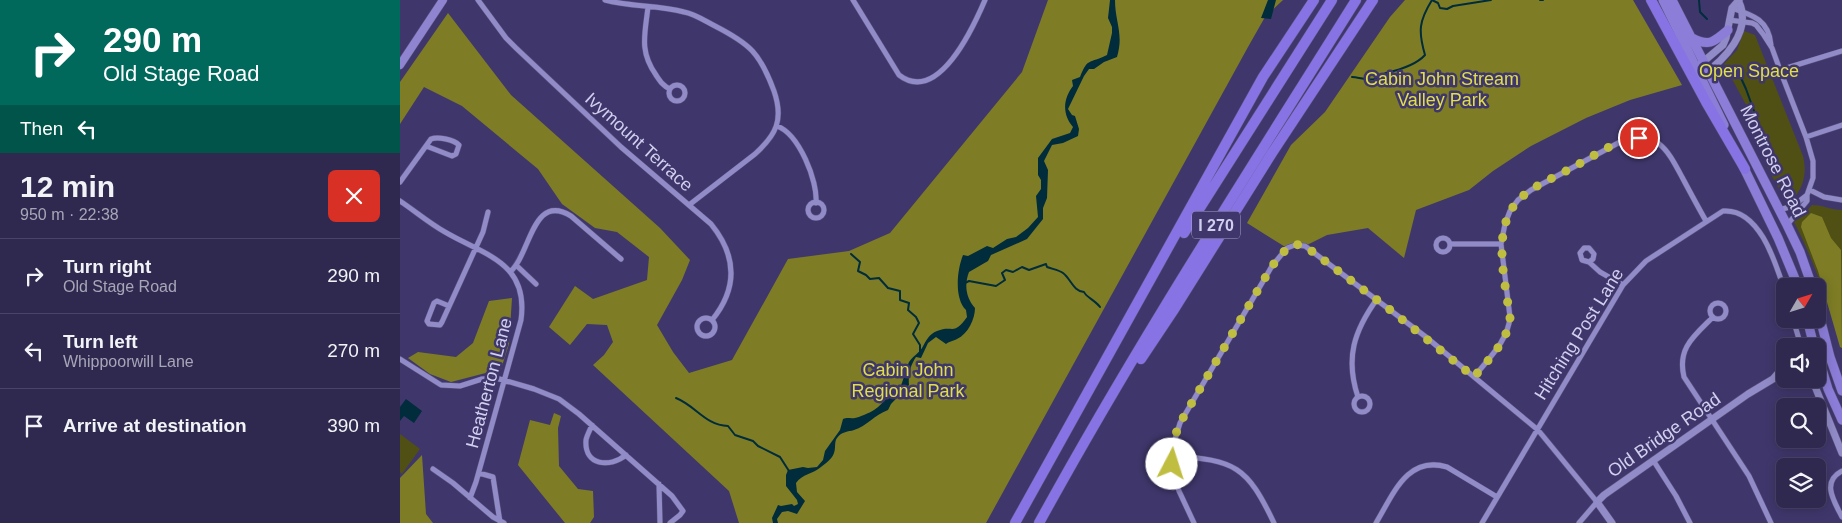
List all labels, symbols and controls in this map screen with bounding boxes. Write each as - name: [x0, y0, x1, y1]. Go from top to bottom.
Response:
- icon: right: [20, 20, 85, 85]
- text: 290 m: [103, 20, 202, 59]
- text: Old Stage Road: [103, 61, 260, 86]
- park label: Open Space: [1699, 61, 1799, 81]
- park label: Cabin John Stream Valley Park: [1365, 69, 1519, 110]
- street label: Ivymount Terrace: [581, 88, 697, 196]
- street label: Montrose Road: [1736, 102, 1810, 220]
- icon: left: [73, 115, 101, 143]
- pin: [1618, 117, 1660, 159]
- text: Then: [20, 118, 63, 139]
- icon: arrive: [1625, 124, 1653, 152]
- text: 12 min: [20, 170, 115, 203]
- button: close: [328, 170, 380, 222]
- text: 950 m · 22:38: [20, 206, 119, 223]
- road number: I 270: [1192, 212, 1240, 238]
- text: Turn right: [63, 256, 151, 277]
- icon: right: [20, 262, 48, 290]
- text: 290 m: [327, 265, 380, 286]
- street label: Hitching Post Lane: [1530, 265, 1628, 403]
- text: Old Stage Road: [63, 278, 177, 295]
- north arrow: [1776, 278, 1826, 328]
- map controls: [1776, 278, 1826, 508]
- street label: Heatherton Lane: [462, 316, 516, 450]
- text: Turn left: [63, 331, 138, 352]
- icon: left: [20, 337, 48, 365]
- button: sound: [1776, 338, 1826, 388]
- text: 270 m: [327, 340, 380, 361]
- text: Whippoorwill Lane: [63, 353, 194, 370]
- park label: Cabin John Regional Park: [851, 360, 966, 401]
- street label: Old Bridge Road: [1604, 389, 1724, 481]
- button: search: [1776, 398, 1826, 448]
- icon: arrive: [20, 412, 48, 440]
- text: Arrive at destination: [63, 415, 247, 436]
- text: 390 m: [327, 415, 380, 436]
- position arrow: [1145, 437, 1197, 489]
- button: layers: [1776, 458, 1826, 508]

